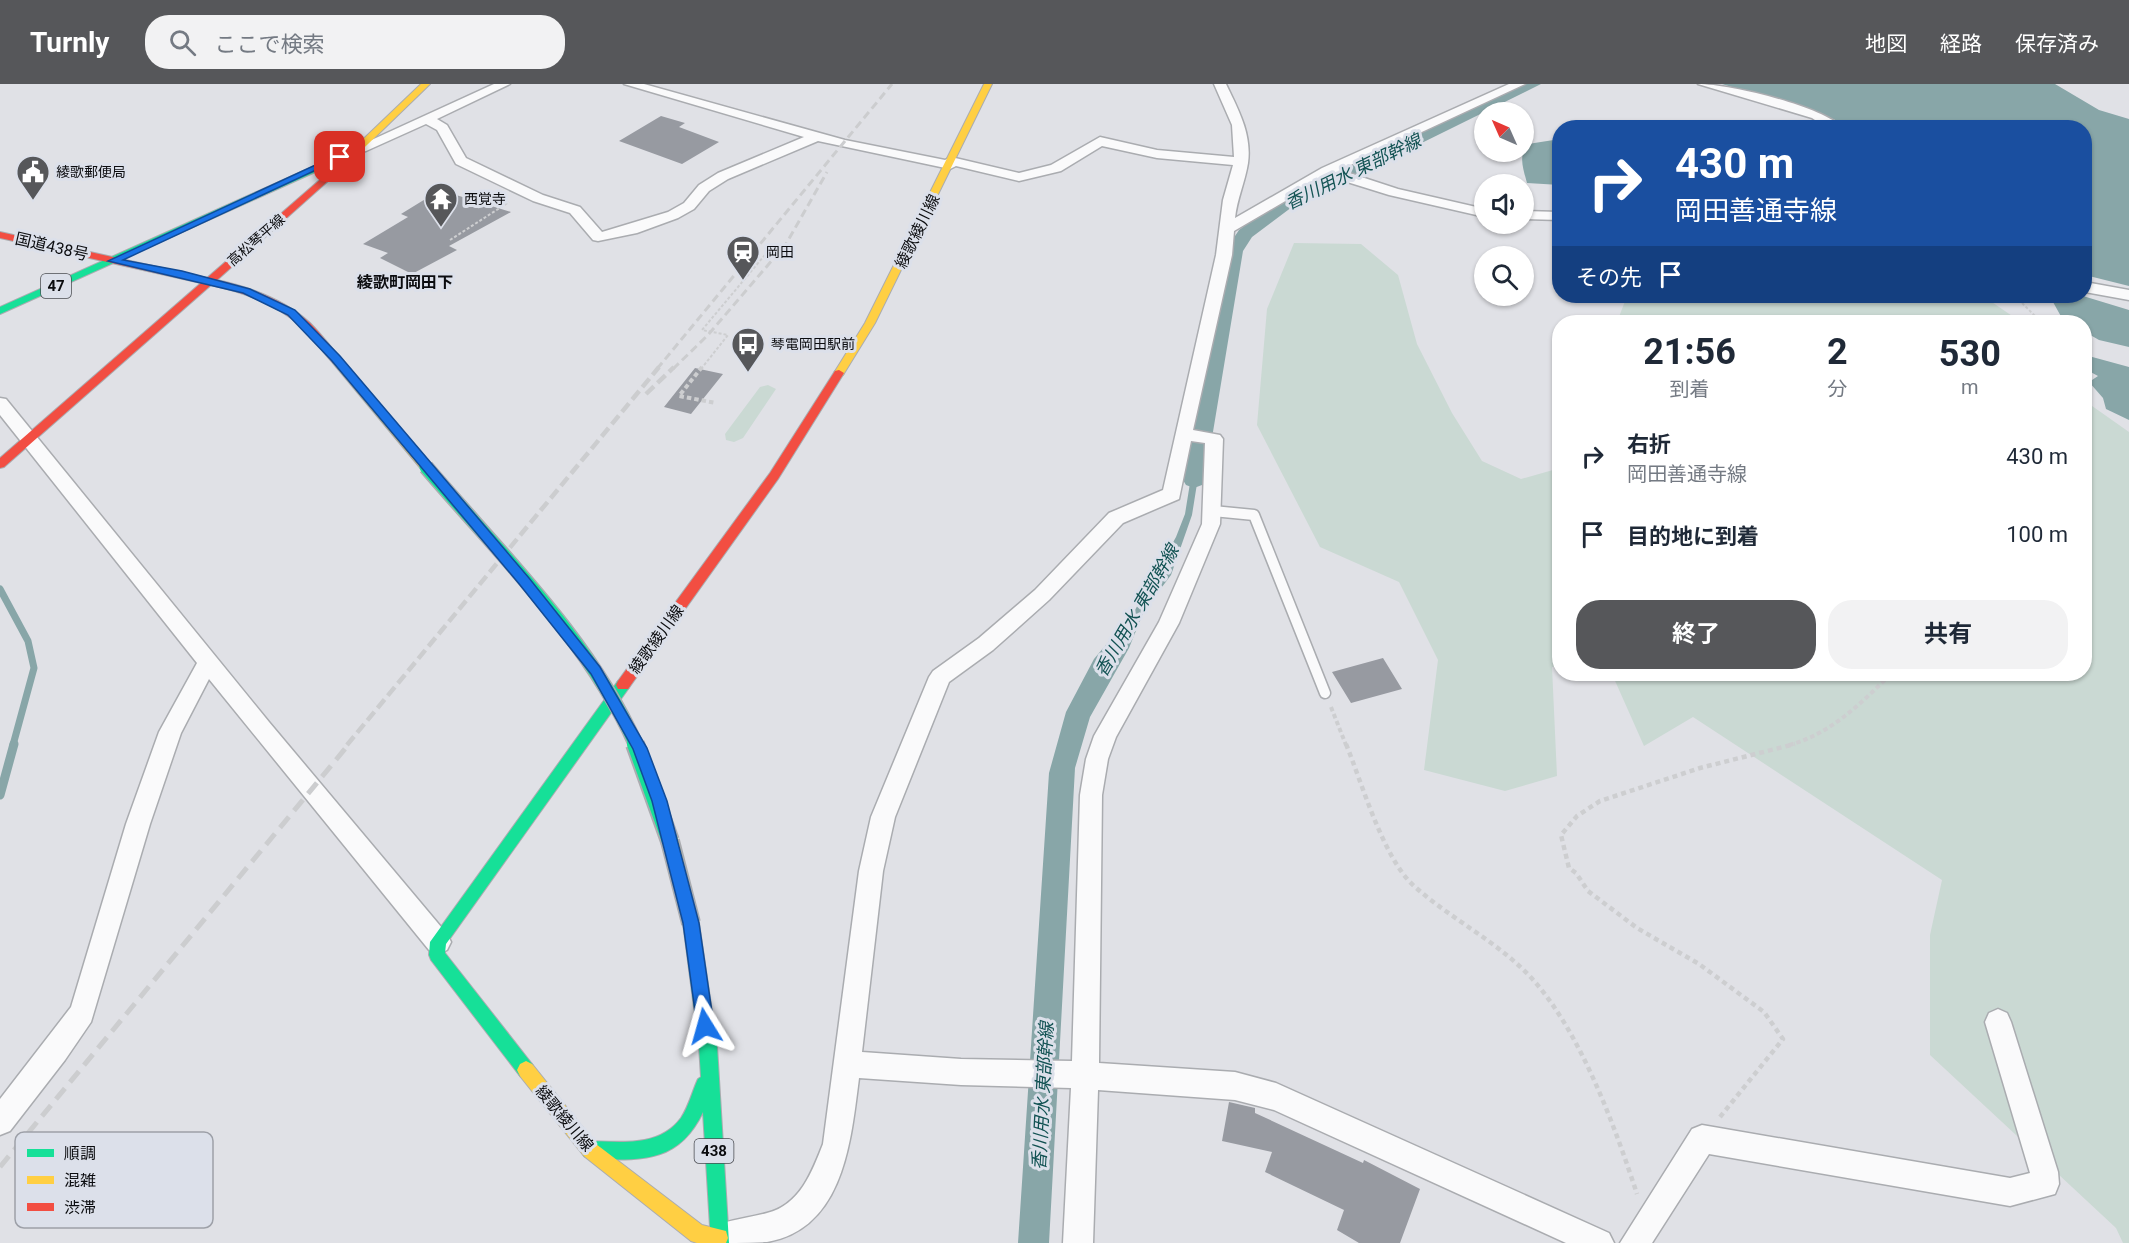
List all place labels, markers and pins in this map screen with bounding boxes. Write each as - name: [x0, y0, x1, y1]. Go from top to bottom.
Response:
- pin: [314, 131, 365, 182]
- public building icon: 綾歌郵便局: [15, 154, 51, 201]
- place label: 綾歌郵便局: [56, 164, 126, 180]
- temple icon: 西覚寺: [423, 181, 459, 228]
- place label: 西覚寺: [464, 191, 506, 207]
- station icon: 岡田: [725, 234, 761, 281]
- place label: 岡田: [766, 244, 794, 260]
- bus stop icon: 琴電岡田駅前: [730, 326, 766, 373]
- place label: 琴電岡田駅前: [771, 336, 855, 352]

